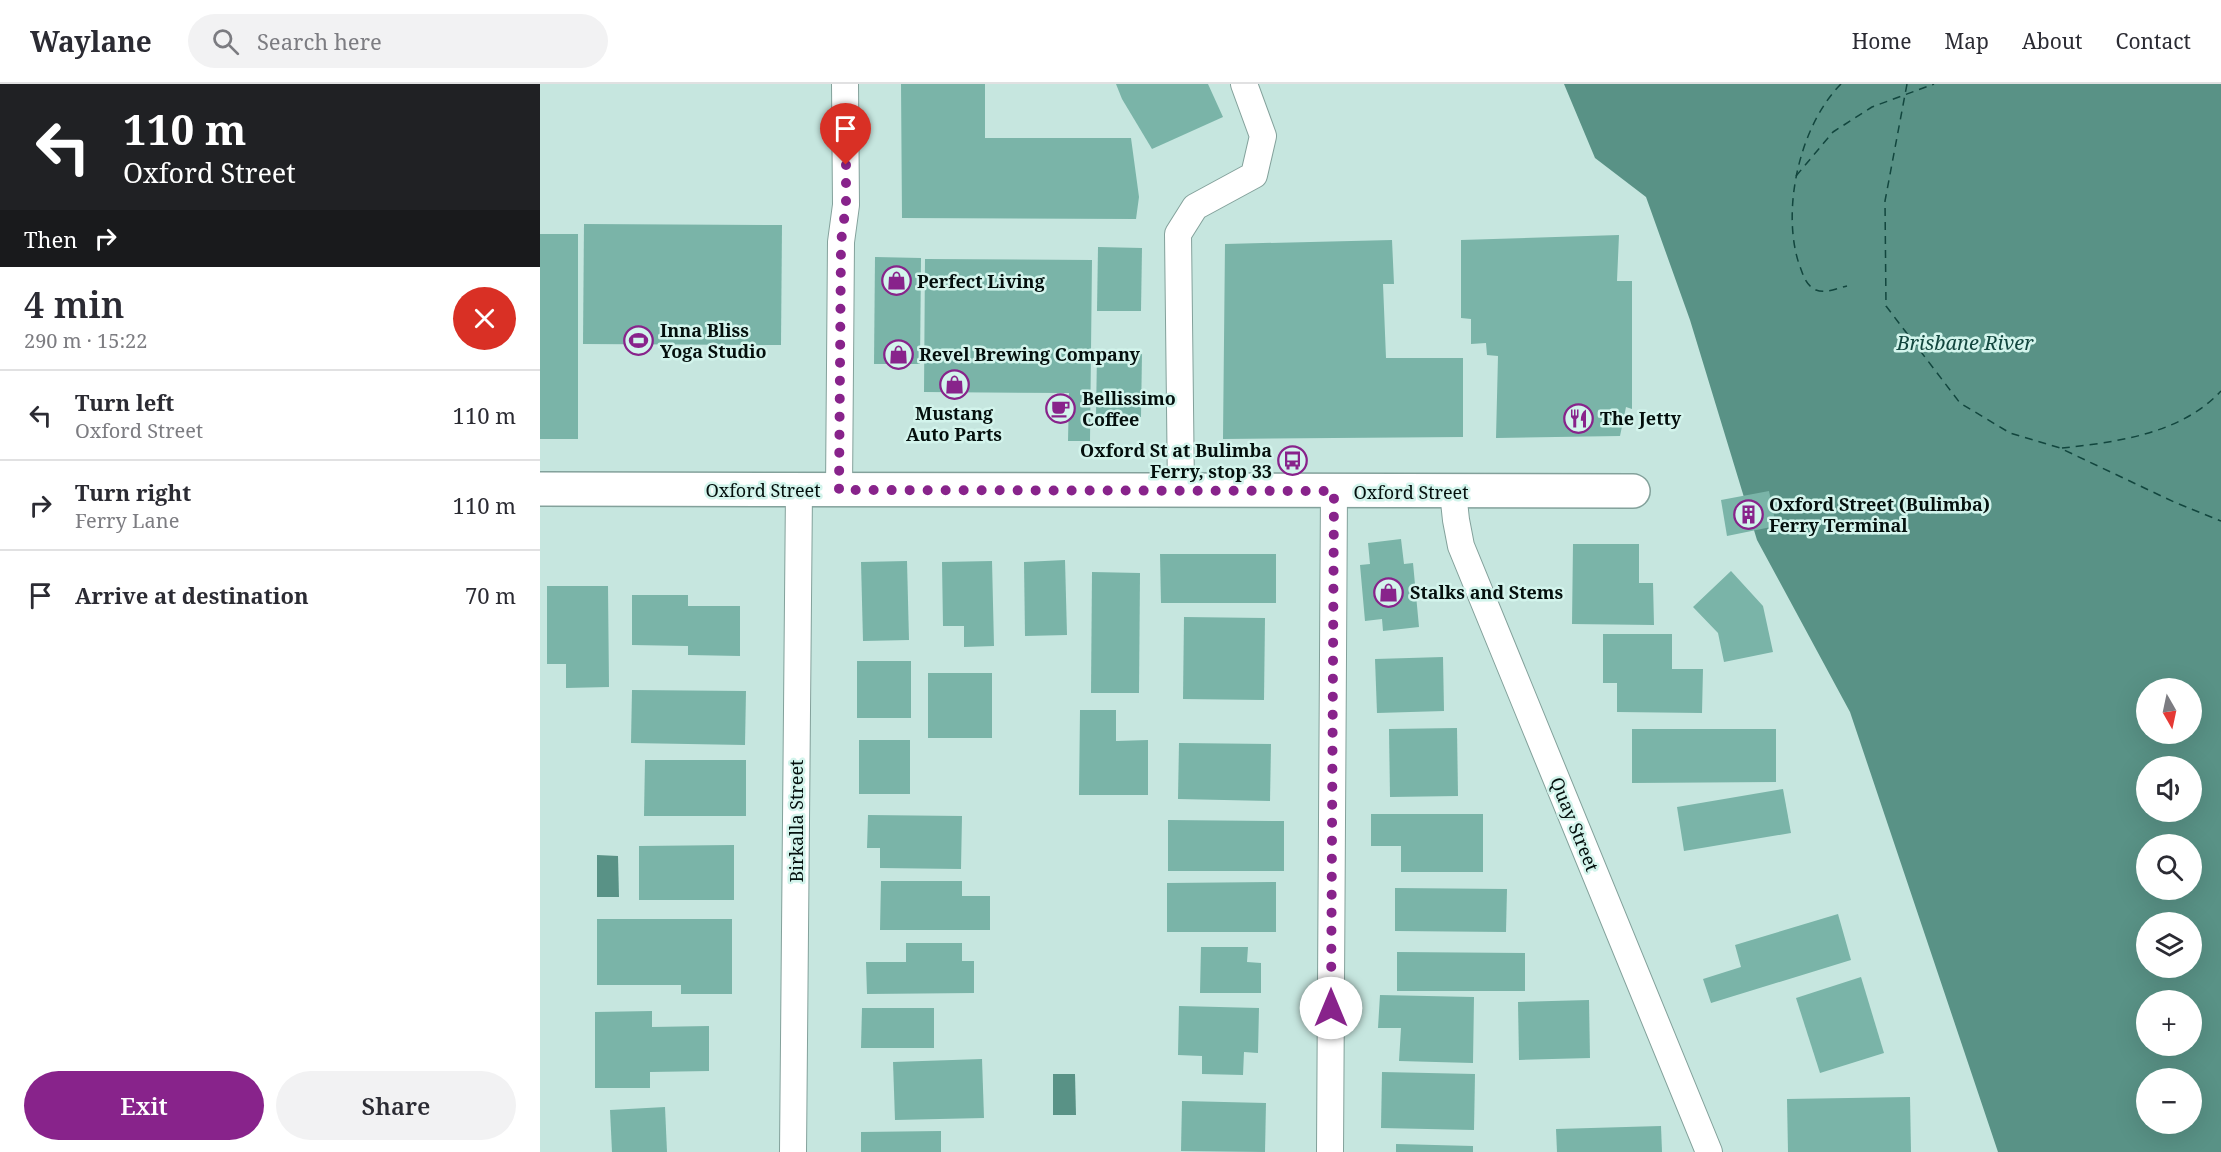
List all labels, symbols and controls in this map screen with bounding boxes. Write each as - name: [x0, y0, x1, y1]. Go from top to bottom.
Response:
- search box: [188, 14, 608, 68]
- text: Waylane: [30, 22, 152, 60]
- icon: search: [209, 25, 242, 58]
- text: Search here: [257, 26, 382, 56]
- text: Home: [1852, 27, 1912, 55]
- text: Map: [1945, 27, 1989, 55]
- text: About: [2022, 27, 2083, 55]
- text: Contact: [2116, 27, 2191, 55]
- text: 110 m: [123, 100, 247, 157]
- pin: [820, 103, 871, 165]
- icon: left: [24, 108, 102, 186]
- icon: arrive: [829, 112, 862, 145]
- text: Oxford Street: [123, 154, 296, 191]
- icon: right: [89, 222, 122, 255]
- text: Then: [24, 224, 77, 254]
- shop icon: Perfect Living: [880, 265, 912, 297]
- place label: Perfect Living: [917, 269, 1046, 293]
- text: 4 min: [24, 280, 125, 329]
- button: close: [453, 287, 516, 350]
- place label: Inna Bliss Yoga Studio: [660, 318, 767, 363]
- sports icon: Inna Bliss Yoga Studio: [623, 324, 655, 356]
- text: 290 m · 15:22: [24, 327, 147, 354]
- water label: Brisbane River: [1896, 329, 2034, 356]
- shop icon: Revel Brewing Company: [882, 338, 914, 370]
- place label: Revel Brewing Company: [919, 342, 1141, 366]
- shop icon: Mustang Auto Parts: [938, 368, 970, 400]
- place label: Bellissimo Coffee: [1082, 386, 1176, 431]
- text: Turn left: [75, 387, 174, 417]
- cafe icon: Bellissimo Coffee: [1045, 392, 1077, 424]
- icon: left: [24, 399, 57, 432]
- text: 110 m: [453, 400, 516, 430]
- place label: Mustang Auto Parts: [906, 401, 1002, 446]
- restaurant icon: The Jetty: [1563, 402, 1595, 434]
- place label: The Jetty: [1600, 406, 1682, 430]
- text: Oxford Street: [75, 417, 203, 444]
- place label: Oxford St at Bulimba Ferry, stop 33: [1080, 438, 1272, 483]
- bus stop icon: Oxford St at Bulimba Ferry, stop 33: [1277, 444, 1309, 476]
- text: Turn right: [75, 477, 191, 507]
- street label: Oxford Street: [705, 478, 821, 502]
- street label: Oxford Street: [1353, 480, 1469, 504]
- icon: right: [24, 489, 57, 522]
- text: 110 m: [453, 490, 516, 520]
- place label: Oxford Street (Bulimba) Ferry Terminal: [1769, 492, 1990, 537]
- building icon: Oxford Street (Bulimba) Ferry Terminal: [1732, 498, 1764, 530]
- text: Ferry Lane: [75, 507, 179, 534]
- shop icon: Stalks and Stems: [1373, 576, 1405, 608]
- icon: arrive: [24, 579, 57, 612]
- text: Arrive at destination: [75, 580, 309, 610]
- text: 70 m: [465, 580, 516, 610]
- place label: Stalks and Stems: [1410, 580, 1564, 604]
- north arrow: [2136, 678, 2202, 744]
- map controls: [2136, 678, 2202, 1134]
- button: sound: [2136, 756, 2202, 822]
- street label: Birkalla Street: [784, 760, 808, 882]
- street label: Quay Street: [1545, 773, 1605, 875]
- button: search: [2136, 834, 2202, 900]
- button: layers: [2136, 912, 2202, 978]
- position arrow: [1299, 976, 1363, 1040]
- button: +: [2136, 990, 2202, 1056]
- button: −: [2136, 1068, 2202, 1134]
- button: Exit: [24, 1071, 264, 1140]
- button: Share: [276, 1071, 516, 1140]

